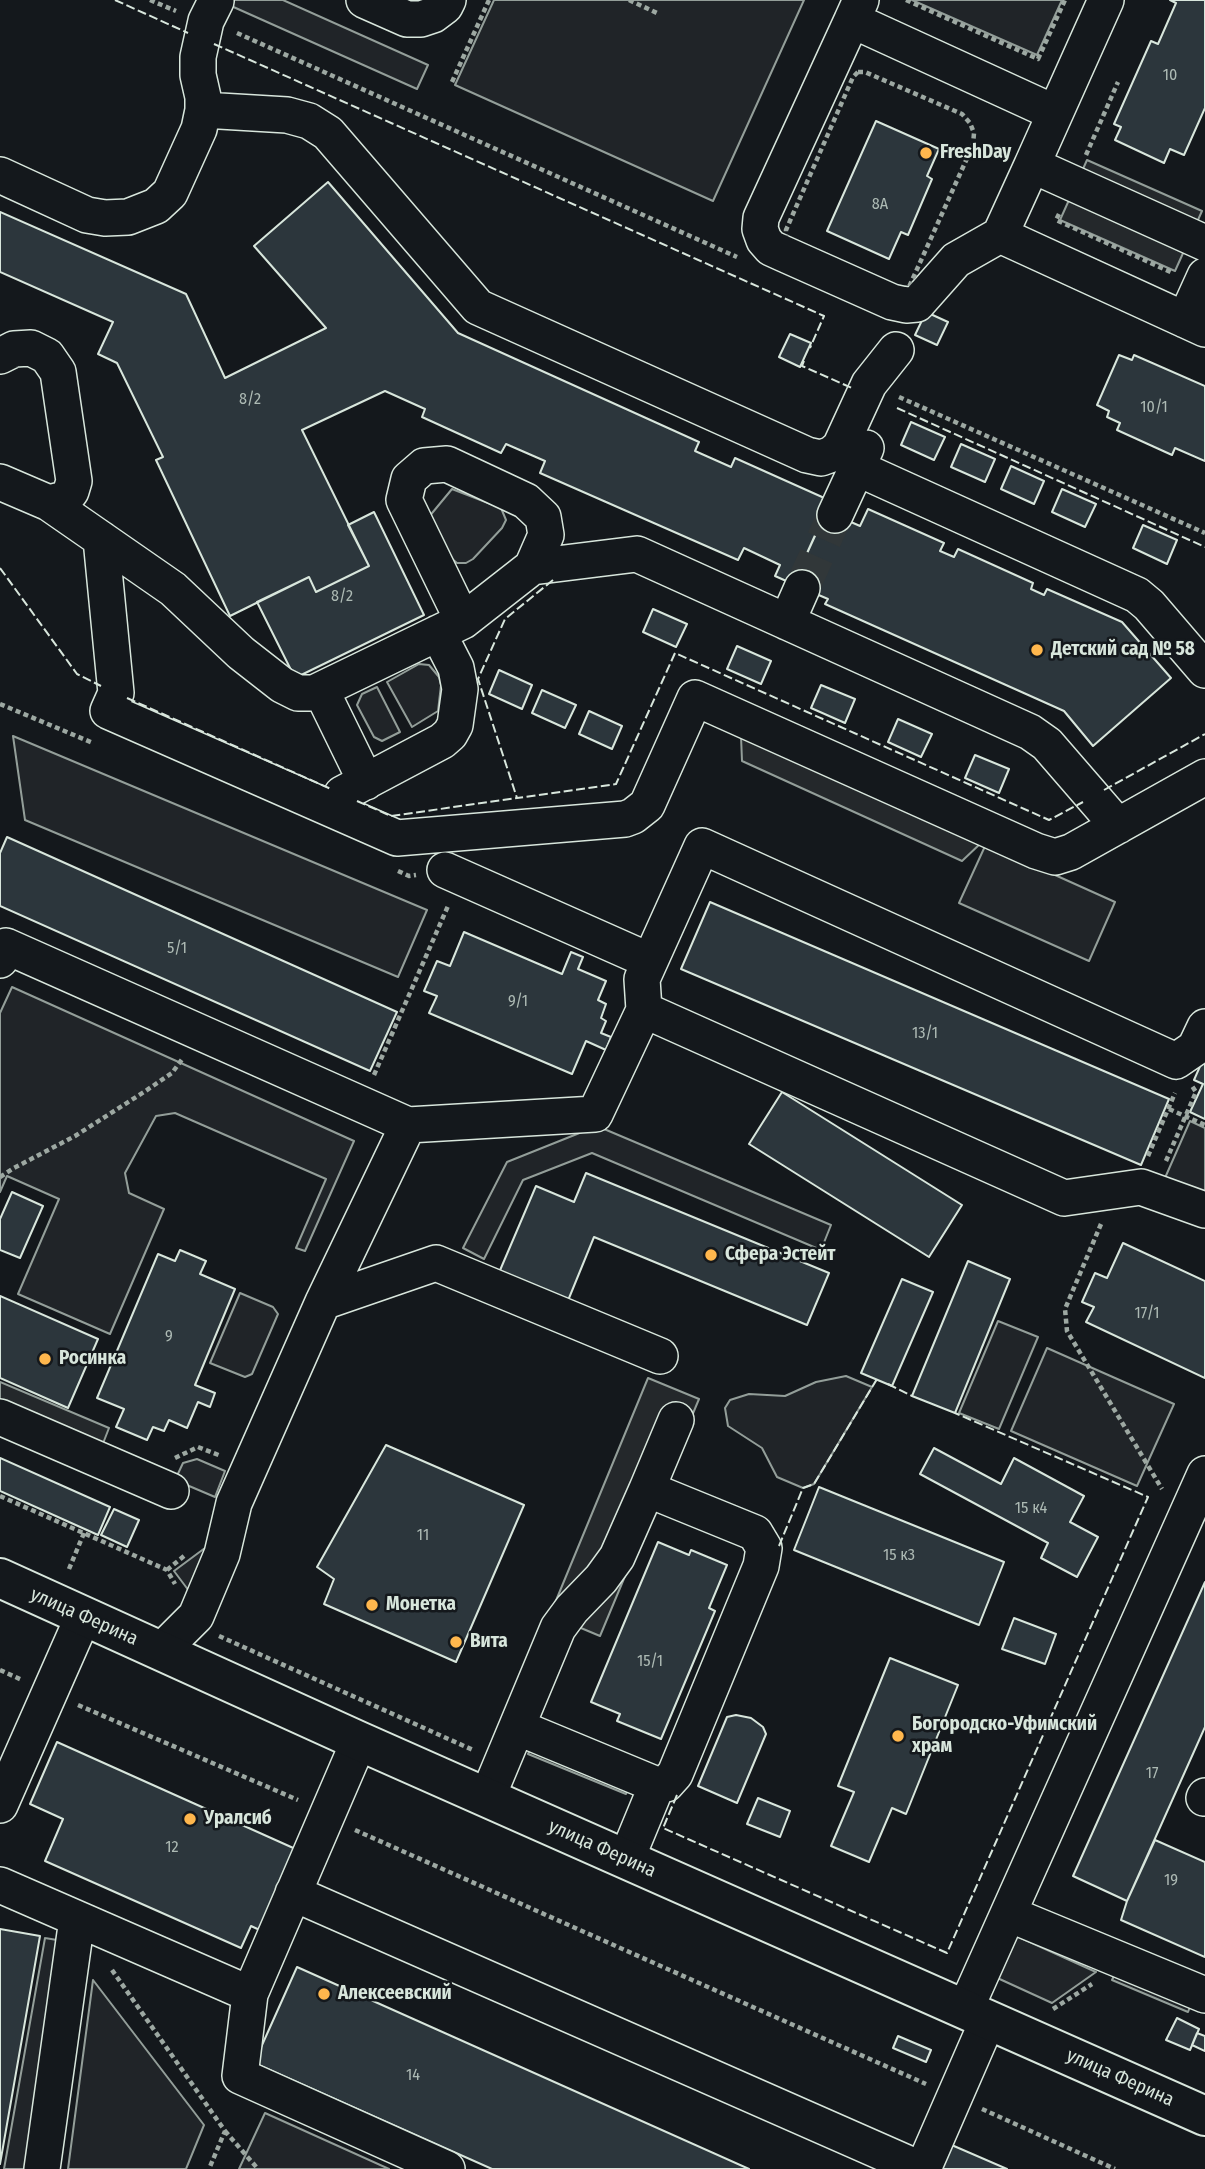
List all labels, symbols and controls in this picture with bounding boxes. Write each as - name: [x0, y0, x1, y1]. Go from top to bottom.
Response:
- house number: 10: [1163, 66, 1177, 86]
- place label: FreshDay: [940, 142, 1011, 164]
- marker: FreshDay: [918, 145, 934, 161]
- house number: 8А: [872, 195, 888, 215]
- house number: 8/2: [239, 390, 261, 410]
- house number: 10/1: [1140, 398, 1168, 418]
- house number: 8/2: [331, 587, 353, 607]
- place label: Детский сад № 58: [1051, 639, 1195, 661]
- marker: Детский сад № 58: [1029, 642, 1045, 658]
- house number: 5/1: [167, 939, 187, 959]
- house number: 9/1: [508, 992, 528, 1012]
- house number: 13/1: [912, 1024, 938, 1044]
- place label: Сфера Эстейт: [725, 1244, 836, 1266]
- marker: Сфера Эстейт: [703, 1247, 719, 1263]
- house number: 17/1: [1135, 1304, 1159, 1324]
- house number: 9: [165, 1327, 173, 1347]
- place label: Росинка: [59, 1348, 126, 1370]
- marker: Росинка: [37, 1351, 53, 1367]
- house number: 15 к4: [1015, 1499, 1047, 1519]
- house number: 11: [417, 1526, 429, 1546]
- house number: 15 к3: [883, 1546, 915, 1566]
- street label: улица Ферина: [27, 1583, 141, 1651]
- place label: Монетка: [386, 1594, 456, 1616]
- marker: Монетка: [364, 1597, 380, 1613]
- place label: Вита: [470, 1631, 508, 1653]
- marker: Вита: [448, 1634, 464, 1650]
- house number: 15/1: [637, 1652, 663, 1672]
- place label: Богородско-Уфимский храм: [912, 1714, 1097, 1758]
- marker: Богородско-Уфимский храм: [890, 1728, 906, 1744]
- house number: 17: [1146, 1764, 1158, 1784]
- place label: Уралсиб: [204, 1808, 272, 1830]
- marker: Уралсиб: [182, 1811, 198, 1827]
- street label: улица Ферина: [545, 1815, 659, 1883]
- house number: 12: [165, 1838, 179, 1858]
- house number: 19: [1164, 1871, 1178, 1891]
- place label: Алексеевский: [338, 1983, 452, 2005]
- marker: Алексеевский: [316, 1986, 332, 2002]
- street label: улица Ферина: [1063, 2044, 1177, 2112]
- house number: 14: [406, 2066, 420, 2086]

